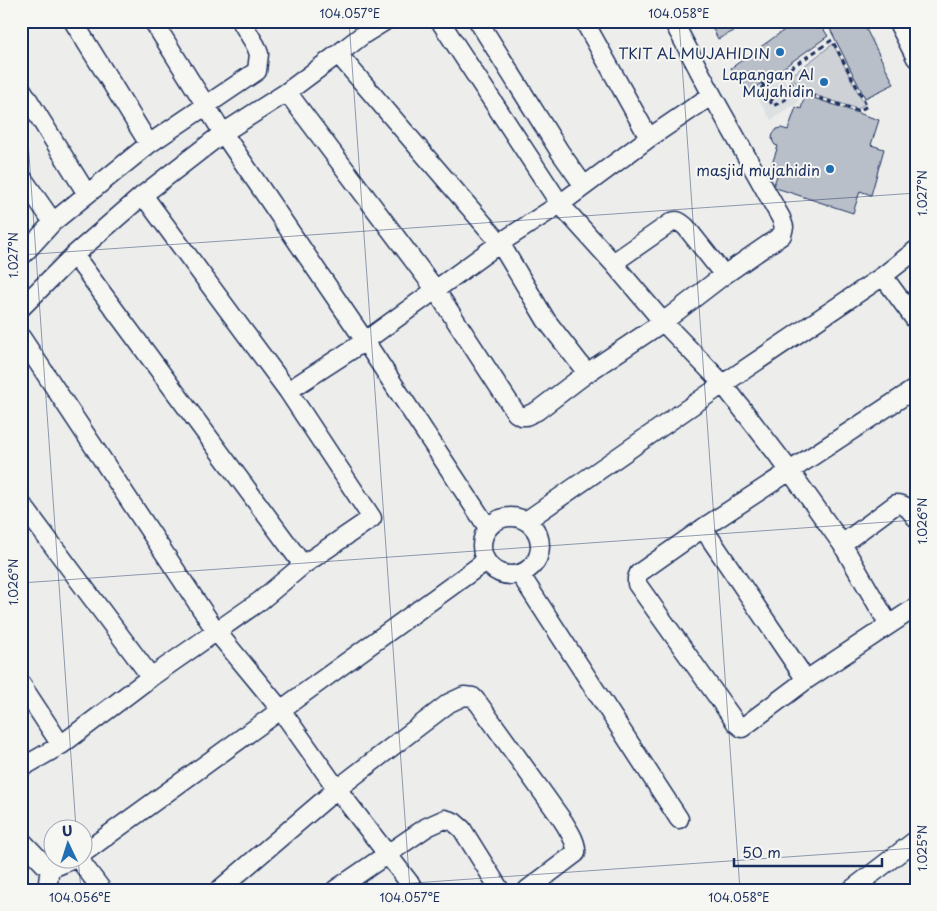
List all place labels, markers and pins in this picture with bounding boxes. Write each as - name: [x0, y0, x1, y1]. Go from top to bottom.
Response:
- place label: TKIT AL MUJAHIDIN: [618, 41, 770, 64]
- marker: TKIT AL MUJAHIDIN: [774, 46, 786, 58]
- place label: Lapangan Al Mujahidin: [722, 62, 814, 102]
- marker: Lapangan Al Mujahidin: [818, 76, 830, 88]
- place label: masjid mujahidin: [696, 158, 820, 181]
- marker: masjid mujahidin: [824, 163, 836, 175]

